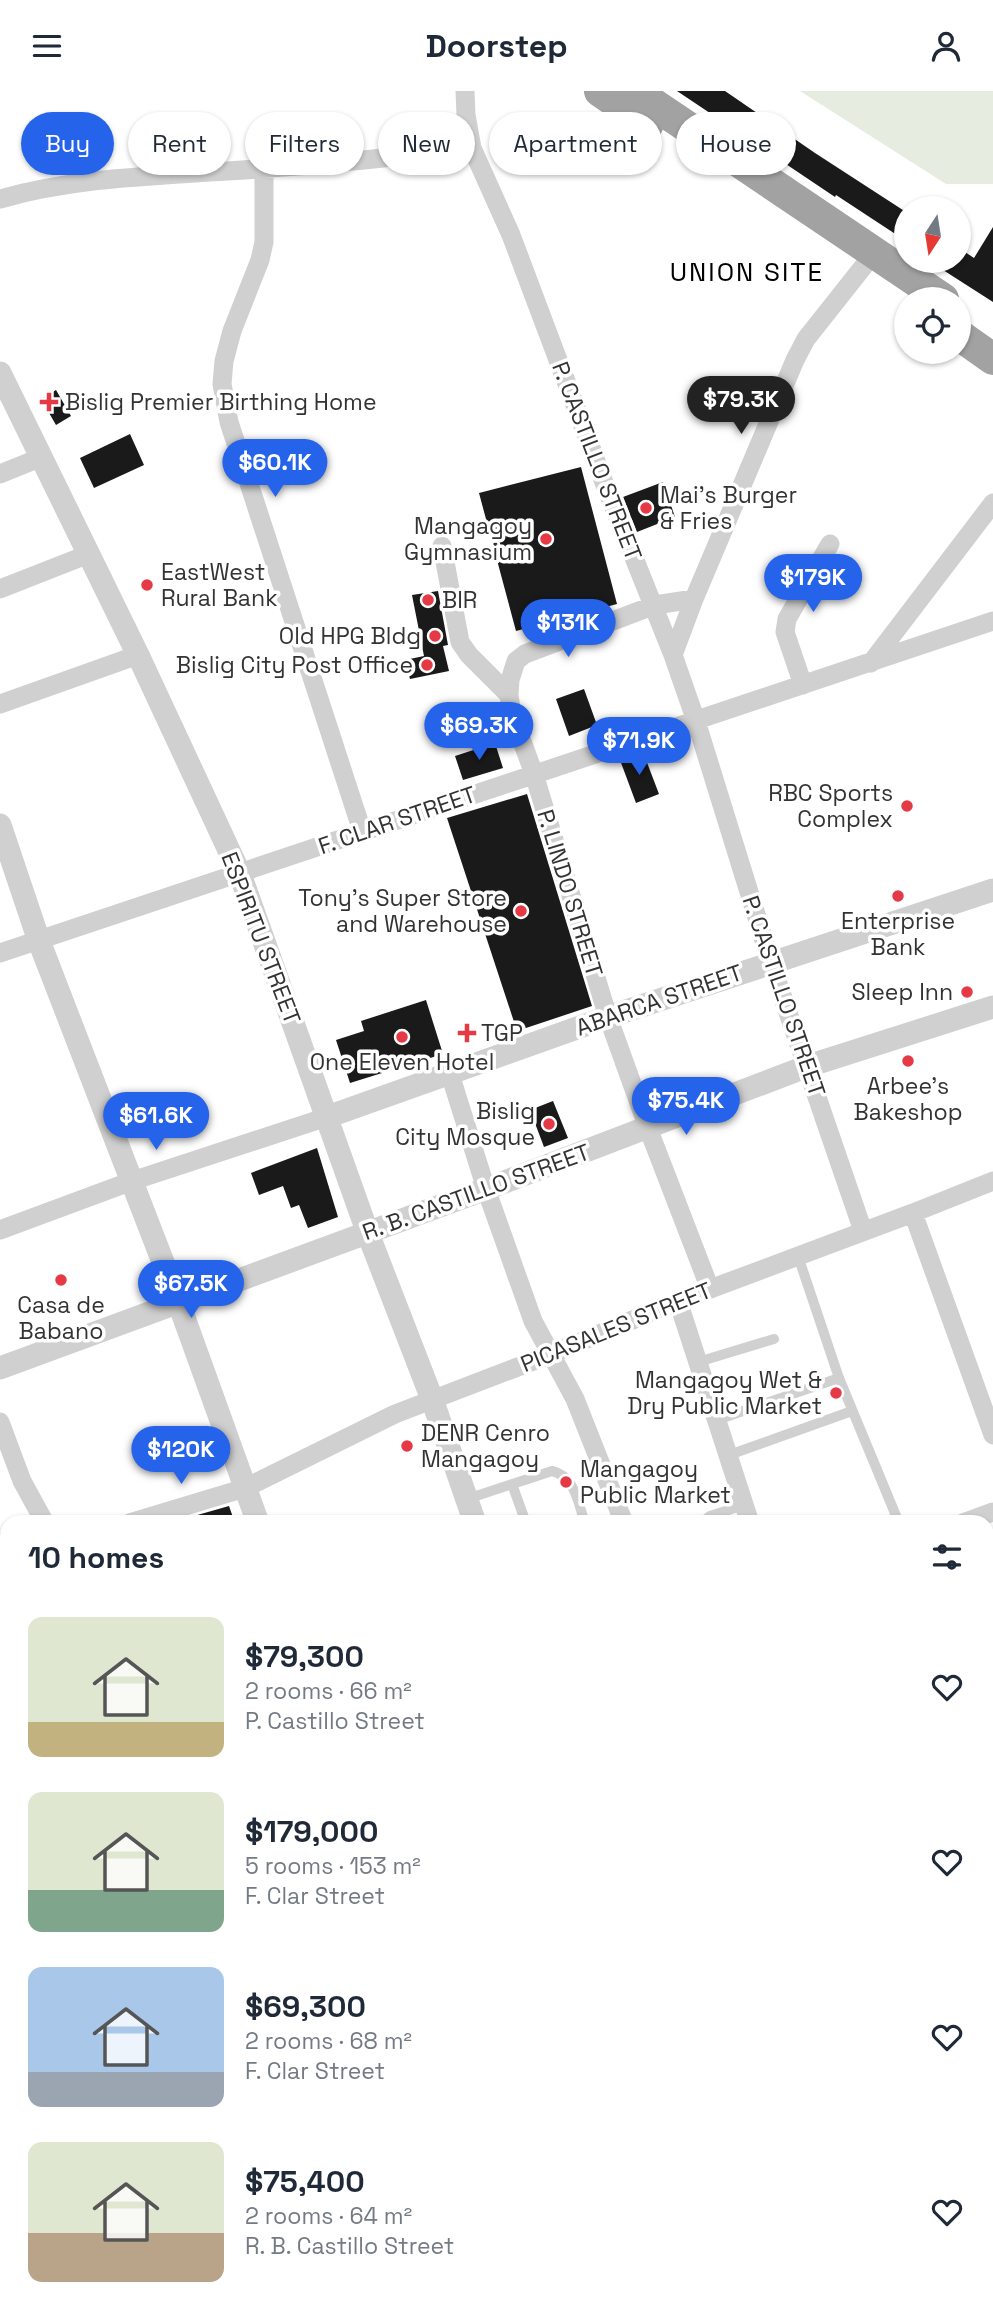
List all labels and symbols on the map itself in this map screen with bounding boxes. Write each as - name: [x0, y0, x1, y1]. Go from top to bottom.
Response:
- north arrow: [894, 196, 971, 273]
- district label: UNION SITE: [670, 255, 824, 289]
- street label: P. CASTILLO STREET: [545, 357, 649, 565]
- pin: $79.3K: [684, 377, 798, 436]
- place label: Bislig Premier Birthing Home: [65, 387, 377, 417]
- marker: Bislig Premier Birthing Home: [39, 392, 59, 412]
- pin: $60.1K: [218, 439, 332, 499]
- place label: Mai's Burger & Fries: [660, 480, 797, 536]
- marker: Mai's Burger & Fries: [638, 500, 654, 516]
- place label: Mangagoy Gymnasium: [404, 511, 532, 567]
- marker: Mangagoy Gymnasium: [538, 531, 554, 547]
- pin: $179K: [764, 554, 862, 614]
- place label: EastWest Rural Bank: [161, 557, 278, 613]
- marker: EastWest Rural Bank: [139, 577, 155, 593]
- place label: BIR: [442, 585, 477, 615]
- marker: BIR: [420, 592, 436, 608]
- pin: $131K: [519, 599, 617, 659]
- place label: Old HPG Bldg: [279, 621, 421, 651]
- marker: Old HPG Bldg: [427, 628, 443, 644]
- place label: Bislig City Post Office: [176, 650, 413, 680]
- marker: Bislig City Post Office: [419, 657, 435, 673]
- pin: $69.3K: [422, 703, 536, 762]
- pin: $71.9K: [582, 717, 696, 777]
- place label: RBC Sports Complex: [768, 778, 893, 834]
- street label: F. CLAR STREET: [314, 779, 480, 861]
- marker: RBC Sports Complex: [899, 798, 915, 814]
- street label: P. LINDO STREET: [530, 806, 610, 980]
- street label: ESPIRITU STREET: [214, 848, 308, 1028]
- place label: Tony's Super Store and Warehouse: [298, 883, 507, 939]
- marker: Enterprise Bank: [890, 888, 906, 904]
- street label: P. CASTILLO STREET: [736, 892, 832, 1100]
- marker: Tony's Super Store and Warehouse: [513, 903, 529, 919]
- place label: Enterprise Bank: [841, 906, 955, 962]
- street label: ABARCA STREET: [572, 957, 746, 1043]
- place label: Sleep Inn: [852, 977, 953, 1007]
- marker: Sleep Inn: [959, 984, 975, 1000]
- place label: TGP: [481, 1018, 523, 1048]
- marker: TGP: [459, 1025, 475, 1041]
- marker: One Eleven Hotel: [394, 1029, 410, 1045]
- place label: One Eleven Hotel: [310, 1047, 494, 1077]
- marker: Arbee's Bakeshop: [900, 1053, 916, 1069]
- place label: Arbee's Bakeshop: [853, 1071, 963, 1127]
- pin: $75.4K: [629, 1077, 743, 1137]
- pin: $61.6K: [99, 1093, 213, 1152]
- place label: Bislig City Mosque: [395, 1096, 535, 1152]
- marker: Bislig City Mosque: [541, 1116, 557, 1132]
- street label: R. B. CASTILLO STREET: [358, 1137, 594, 1247]
- pin: $67.5K: [134, 1261, 248, 1320]
- marker: Casa de Babano: [53, 1272, 69, 1288]
- street label: PICASALES STREET: [516, 1275, 716, 1379]
- place label: Casa de Babano: [17, 1290, 105, 1346]
- place label: Mangagoy Wet & Dry Public Market: [627, 1365, 822, 1421]
- marker: Mangagoy Wet & Dry Public Market: [828, 1385, 844, 1401]
- place label: DENR Cenro Mangagoy: [421, 1418, 550, 1474]
- pin: $120K: [132, 1427, 230, 1486]
- marker: DENR Cenro Mangagoy: [399, 1438, 415, 1454]
- place label: Mangagoy Public Market: [580, 1454, 731, 1510]
- marker: Mangagoy Public Market: [558, 1474, 574, 1490]

